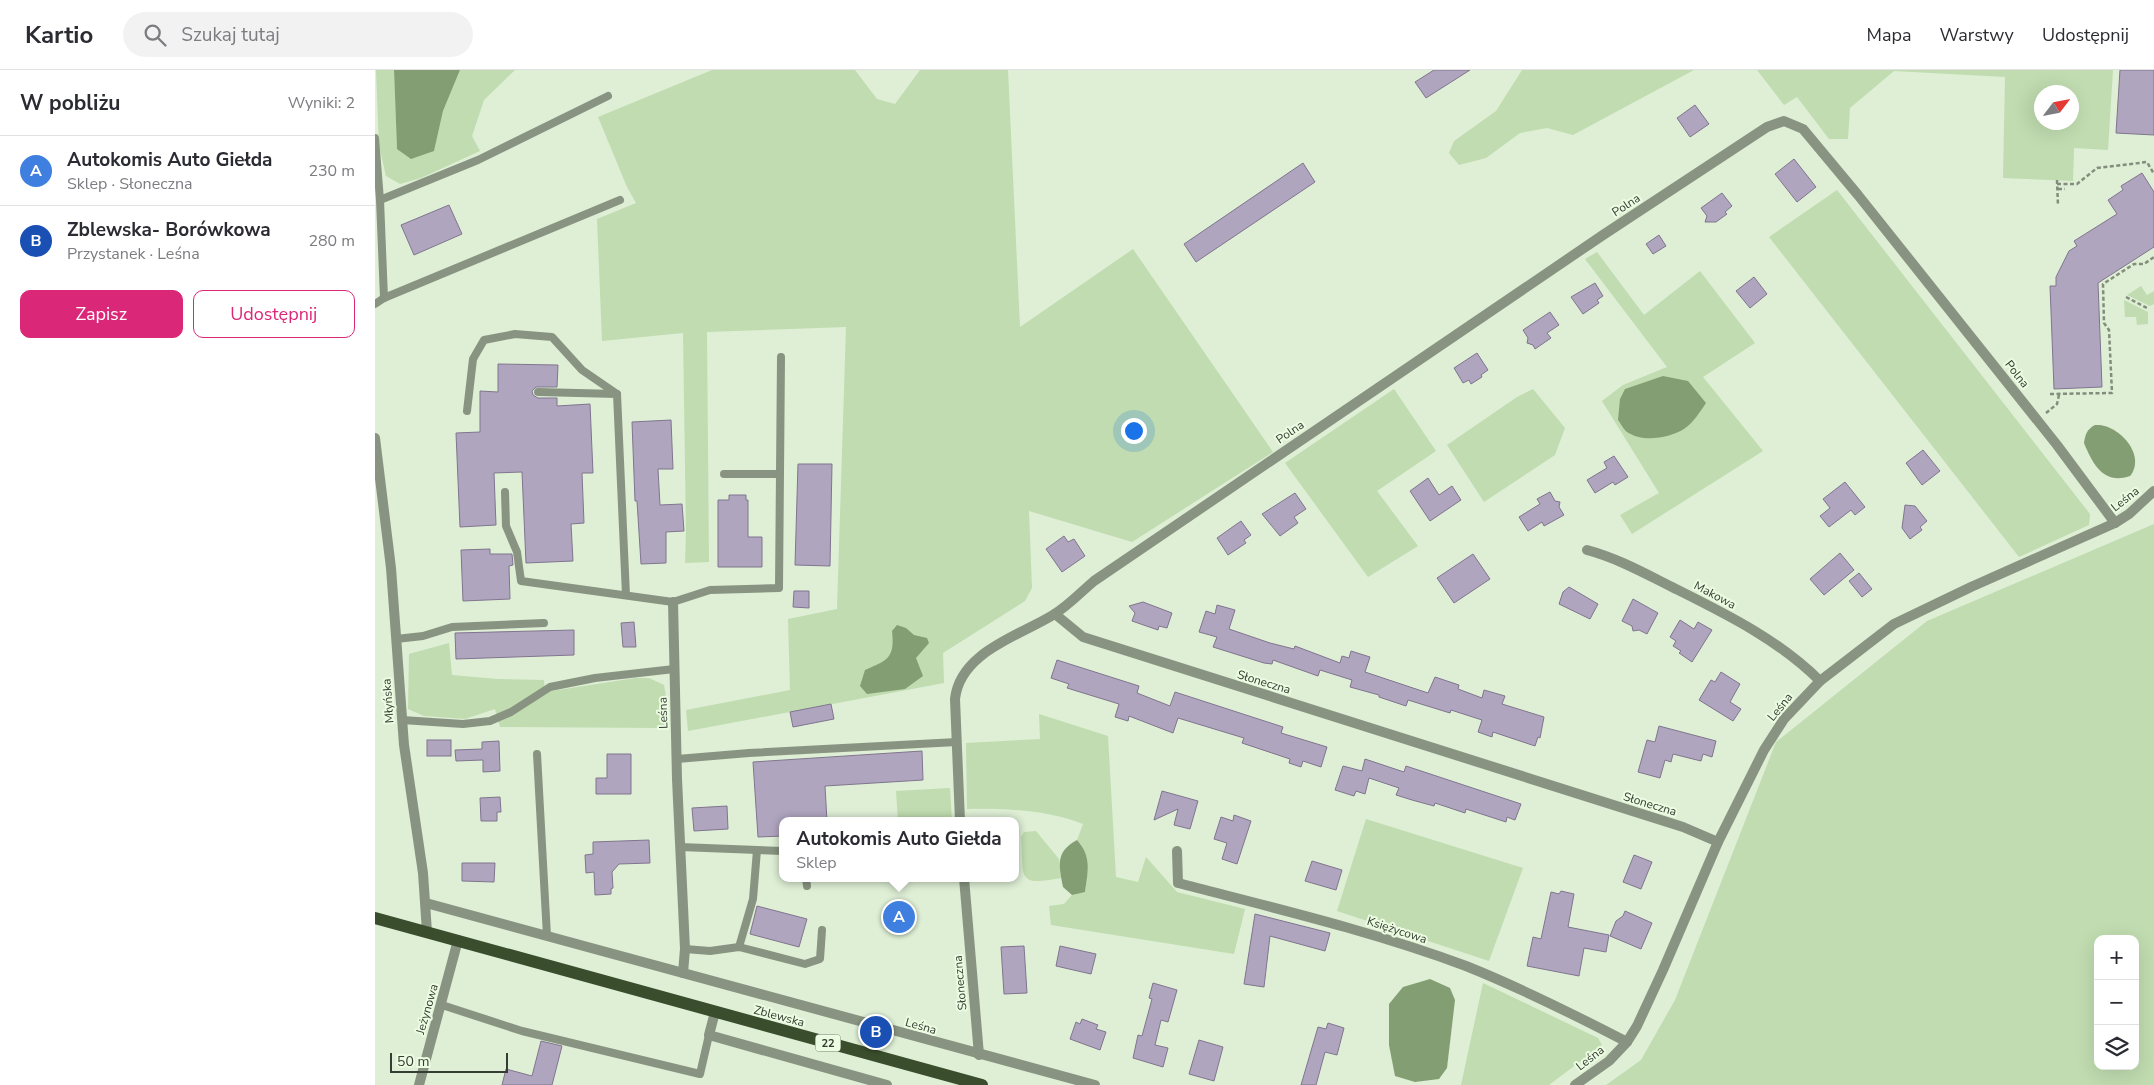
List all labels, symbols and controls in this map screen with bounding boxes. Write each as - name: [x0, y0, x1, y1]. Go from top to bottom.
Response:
- search box: [123, 12, 473, 57]
- text: Kartio: [25, 19, 93, 51]
- icon: search: [141, 21, 169, 49]
- text: Szukaj tutaj: [181, 22, 280, 48]
- text: Mapa: [1867, 23, 1911, 47]
- text: Warstwy: [1939, 23, 2014, 47]
- text: Udostępnij: [2042, 23, 2129, 47]
- north arrow: [2034, 85, 2079, 130]
- text: W pobliżu: [20, 89, 121, 117]
- text: Wyniki: 2: [288, 92, 355, 114]
- text: Autokomis Auto Giełda: [67, 147, 272, 173]
- text: A: [30, 160, 42, 182]
- text: 230 m: [308, 160, 355, 182]
- text: Sklep · Słoneczna: [67, 173, 193, 195]
- street label: Polna: [1609, 190, 1643, 220]
- text: Zblewska- Borówkowa: [67, 217, 271, 243]
- text: B: [30, 230, 42, 252]
- text: 280 m: [308, 230, 355, 252]
- text: Przystanek · Leśna: [67, 243, 200, 265]
- button: Zapisz: [20, 290, 183, 338]
- button: Udostępnij: [193, 290, 355, 338]
- street label: Polna: [2001, 357, 2033, 391]
- street label: Polna: [1273, 417, 1307, 447]
- your location: [1121, 418, 1147, 444]
- street label: Leśna: [2108, 483, 2142, 515]
- street label: Makowa: [1691, 577, 1739, 613]
- street label: Słoneczna: [1235, 666, 1293, 698]
- street label: Młyńska: [378, 678, 398, 724]
- street label: Leśna: [1764, 690, 1796, 724]
- street label: Leśna: [654, 697, 672, 729]
- street label: Słoneczna: [1621, 788, 1679, 820]
- popup: [779, 817, 1019, 882]
- text: Autokomis Auto Giełda: [796, 826, 1002, 852]
- text: Sklep: [796, 852, 837, 874]
- pin: A: [883, 898, 915, 936]
- street label: Księżycowa: [1365, 913, 1429, 947]
- map controls: [2094, 935, 2139, 1070]
- button: +: [2094, 935, 2139, 980]
- street label: Słoneczna: [950, 955, 970, 1011]
- button: −: [2094, 980, 2139, 1025]
- street label: Jeżynowa: [412, 982, 442, 1037]
- street label: Zblewska: [752, 1002, 806, 1030]
- pin: B: [860, 1013, 892, 1051]
- street label: Leśna: [904, 1014, 938, 1038]
- button: layers: [2094, 1025, 2139, 1070]
- road number: 22: [815, 1034, 841, 1051]
- street label: Leśna: [1573, 1042, 1607, 1074]
- scale bar: [390, 1050, 507, 1073]
- text: 50 m: [397, 1052, 429, 1071]

